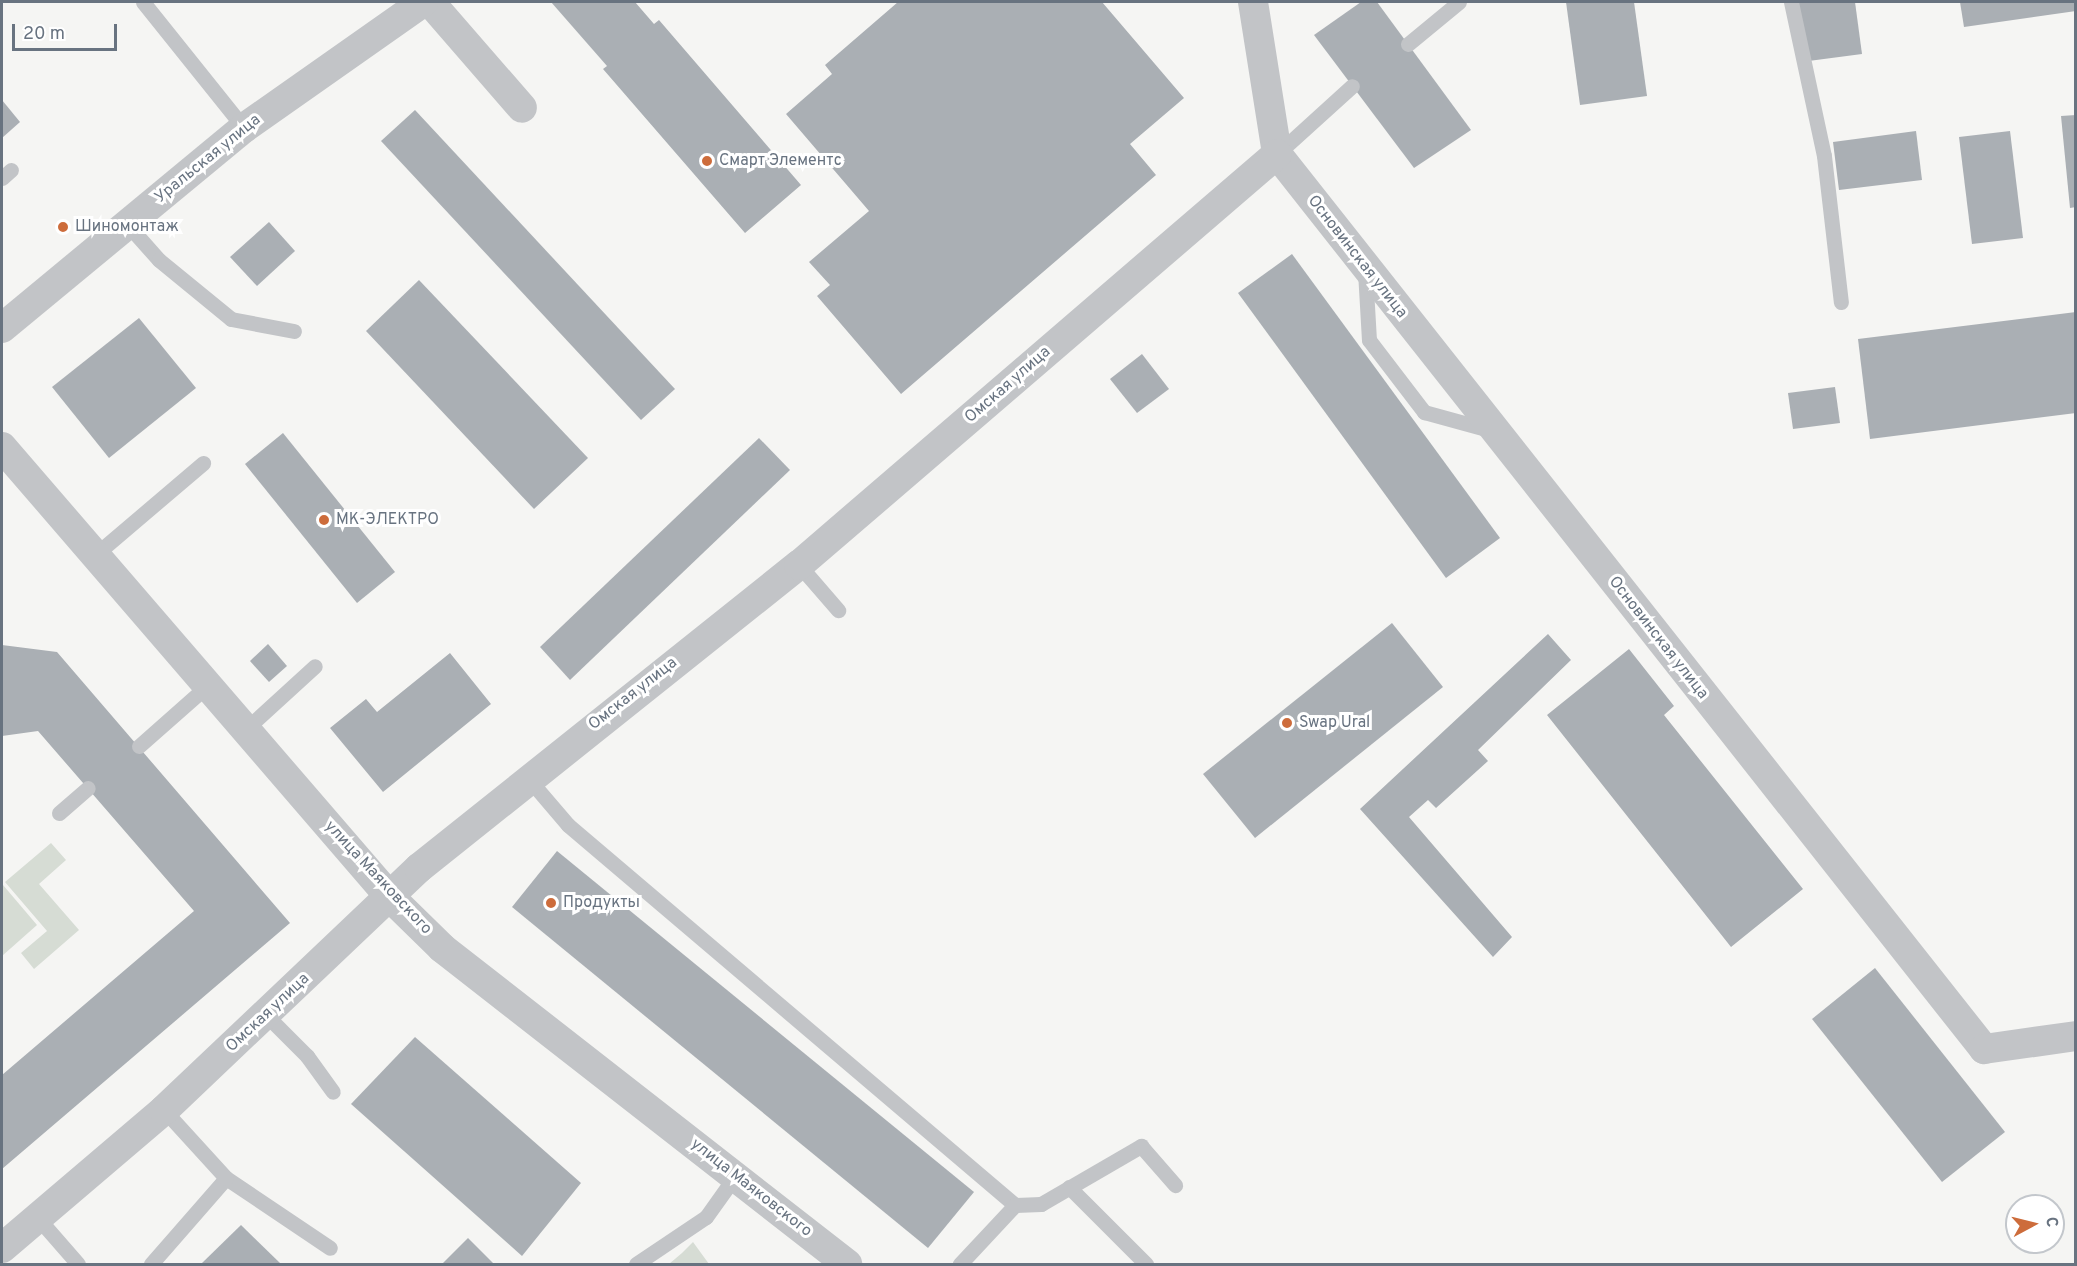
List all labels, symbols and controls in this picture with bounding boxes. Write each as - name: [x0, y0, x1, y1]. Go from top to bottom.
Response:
- scale bar: [15, 12, 120, 50]
- text: 20 m: [23, 23, 65, 46]
- street label: Уральская улица: [151, 111, 265, 207]
- place label: Смарт Элементс: [719, 151, 842, 171]
- marker: Смарт Элементс: [700, 154, 714, 168]
- street label: Основинская улица: [1303, 192, 1411, 322]
- place label: Шиномонтаж: [75, 217, 179, 237]
- marker: Шиномонтаж: [56, 220, 70, 234]
- street label: Омская улица: [961, 343, 1055, 427]
- place label: МК-ЭЛЕКТРО: [336, 510, 439, 530]
- marker: МК-ЭЛЕКТРО: [317, 513, 331, 527]
- street label: Основинская улица: [1604, 573, 1712, 703]
- street label: Омская улица: [585, 653, 681, 735]
- place label: Swap Ural: [1299, 713, 1370, 733]
- marker: Swap Ural: [1280, 716, 1294, 730]
- street label: улица Маяковского: [320, 817, 436, 939]
- place label: Продукты: [563, 893, 640, 913]
- marker: Продукты: [544, 896, 558, 910]
- street label: Омская улица: [222, 969, 314, 1057]
- street label: улица Маяковского: [687, 1135, 815, 1241]
- north arrow: [2005, 1194, 2065, 1254]
- text: С: [2040, 1216, 2061, 1228]

